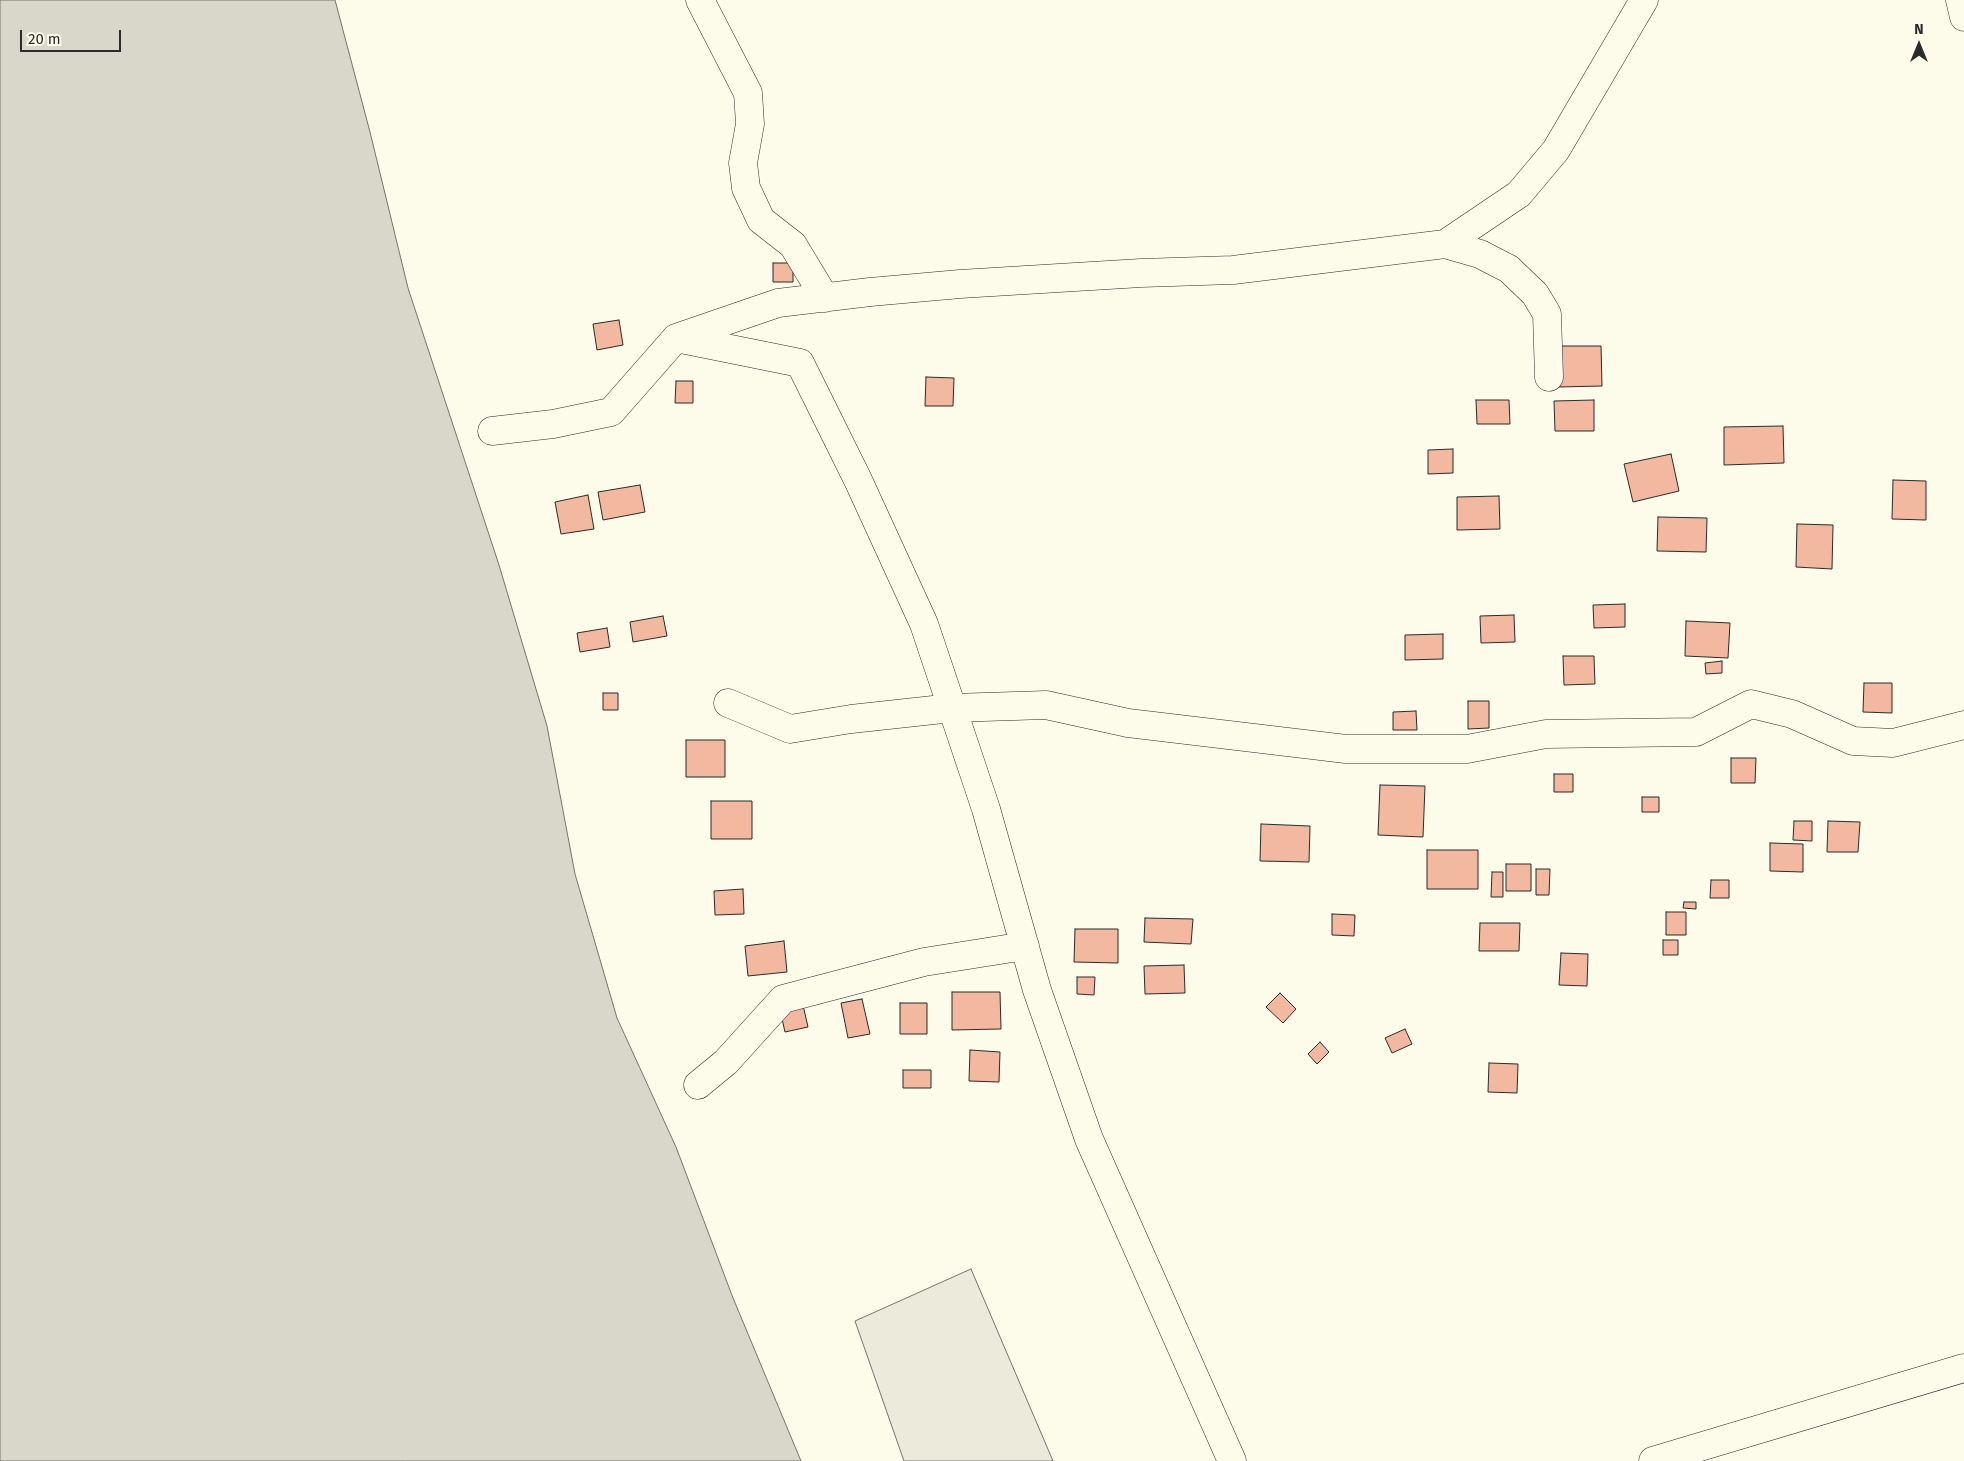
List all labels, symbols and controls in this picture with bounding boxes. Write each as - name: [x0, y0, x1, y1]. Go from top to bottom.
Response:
- scale bar: [22, 20, 124, 52]
- north arrow: [1894, 20, 1944, 70]
- text: N: [1914, 21, 1924, 38]
- text: 20 m: [28, 30, 61, 48]

